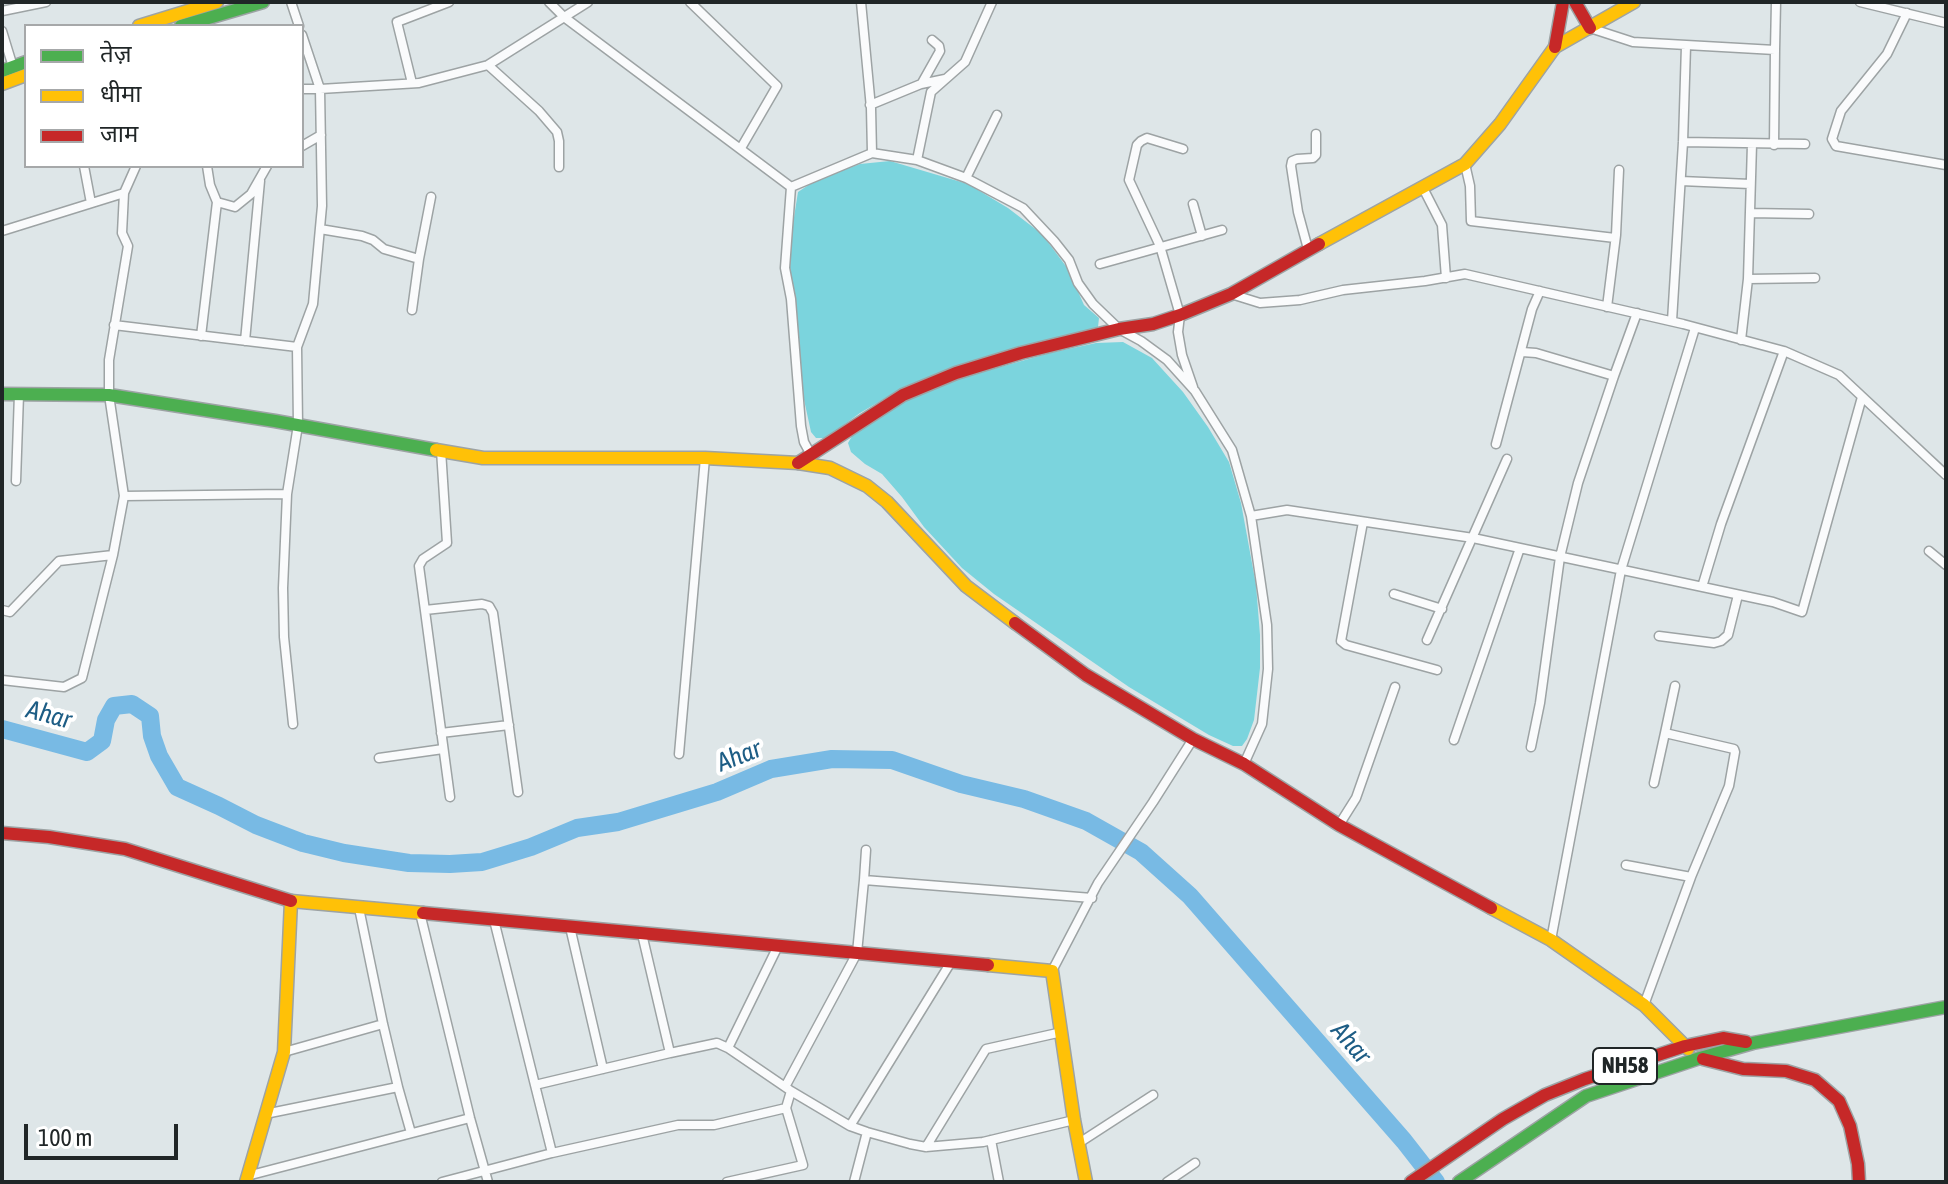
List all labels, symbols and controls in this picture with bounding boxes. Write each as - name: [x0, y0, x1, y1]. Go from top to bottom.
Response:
- legend: [24, 24, 304, 168]
- text: तेज़: [100, 40, 132, 67]
- text: धीमा: [100, 80, 142, 107]
- text: जाम: [100, 120, 138, 147]
- water label: Ahar: [23, 694, 75, 736]
- water label: Ahar: [712, 733, 766, 779]
- water label: Ahar: [1324, 1016, 1378, 1070]
- road number: NH58: [1593, 1048, 1657, 1084]
- scale bar: [28, 1108, 182, 1158]
- text: 100 m: [38, 1124, 92, 1151]

